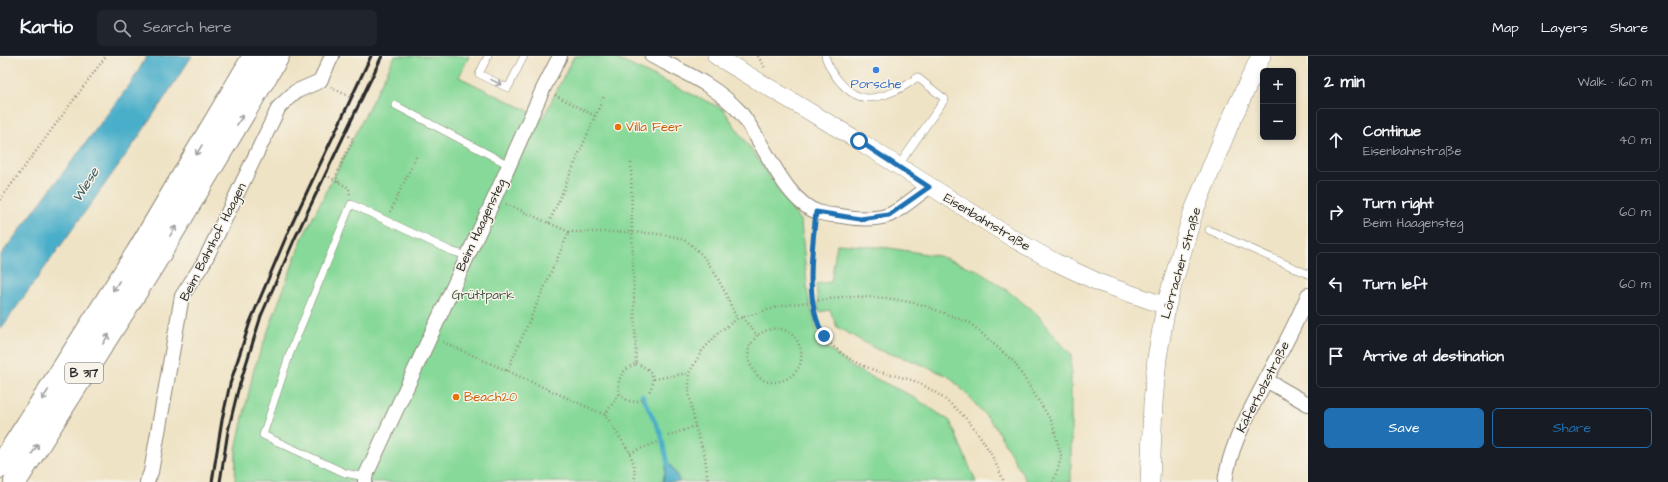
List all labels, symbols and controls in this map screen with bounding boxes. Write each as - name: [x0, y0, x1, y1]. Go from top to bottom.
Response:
- search box: [97, 10, 377, 46]
- text: Kartio: [20, 14, 73, 41]
- icon: search: [111, 17, 133, 39]
- text: Search here: [143, 17, 231, 38]
- text: Map: [1492, 18, 1519, 38]
- text: Layers: [1541, 18, 1588, 38]
- text: Share: [1610, 18, 1648, 38]
- marker: Porsche: [871, 65, 881, 75]
- map controls: [1260, 68, 1296, 140]
- button: +: [1260, 68, 1296, 104]
- text: 2 min: [1324, 70, 1365, 94]
- text: Walk · 160 m: [1578, 73, 1652, 91]
- place label: Porsche: [851, 75, 902, 93]
- one-way arrow: [490, 79, 502, 86]
- button: −: [1260, 104, 1296, 140]
- one-way arrow: [237, 114, 245, 126]
- place label: Villa Feer: [626, 118, 682, 136]
- text: Continue: [1363, 121, 1421, 142]
- marker: Villa Feer: [613, 122, 623, 132]
- icon: ahead: [1325, 129, 1347, 151]
- text: 40 m: [1619, 131, 1651, 149]
- route start: [850, 132, 868, 150]
- text: Eisenbahnstraße: [1363, 142, 1461, 160]
- one-way arrow: [194, 144, 202, 156]
- water label: Wiese: [68, 163, 105, 206]
- street label: Beim Haagensteg: [452, 175, 511, 275]
- street label: Beim Bahnhof Haagen: [175, 179, 252, 305]
- street label: Eisenbahnstraße: [940, 189, 1034, 255]
- text: Turn right: [1363, 193, 1434, 214]
- icon: right: [1325, 201, 1347, 223]
- text: 60 m: [1619, 203, 1651, 221]
- street label: Lörracher Straße: [1156, 205, 1206, 321]
- text: Beim Haagensteg: [1363, 214, 1463, 232]
- one-way arrow: [170, 225, 178, 237]
- icon: left: [1325, 273, 1347, 295]
- text: Turn left: [1363, 274, 1427, 295]
- text: 60 m: [1619, 275, 1651, 293]
- one-way arrow: [112, 280, 120, 291]
- park label: Grüttpark: [452, 286, 514, 304]
- route end: [815, 327, 833, 345]
- one-way arrow: [101, 334, 110, 345]
- street label: Käferholzstraße: [1232, 338, 1294, 436]
- icon: arrive: [1325, 345, 1347, 367]
- text: Arrive at destination: [1363, 346, 1504, 367]
- road number: B 317: [65, 363, 103, 383]
- place label: Beach20: [464, 388, 517, 406]
- one-way arrow: [41, 390, 50, 401]
- marker: Beach20: [451, 392, 461, 402]
- button: Save: [1324, 408, 1484, 448]
- button: Share: [1492, 408, 1652, 448]
- one-way arrow: [32, 443, 40, 455]

